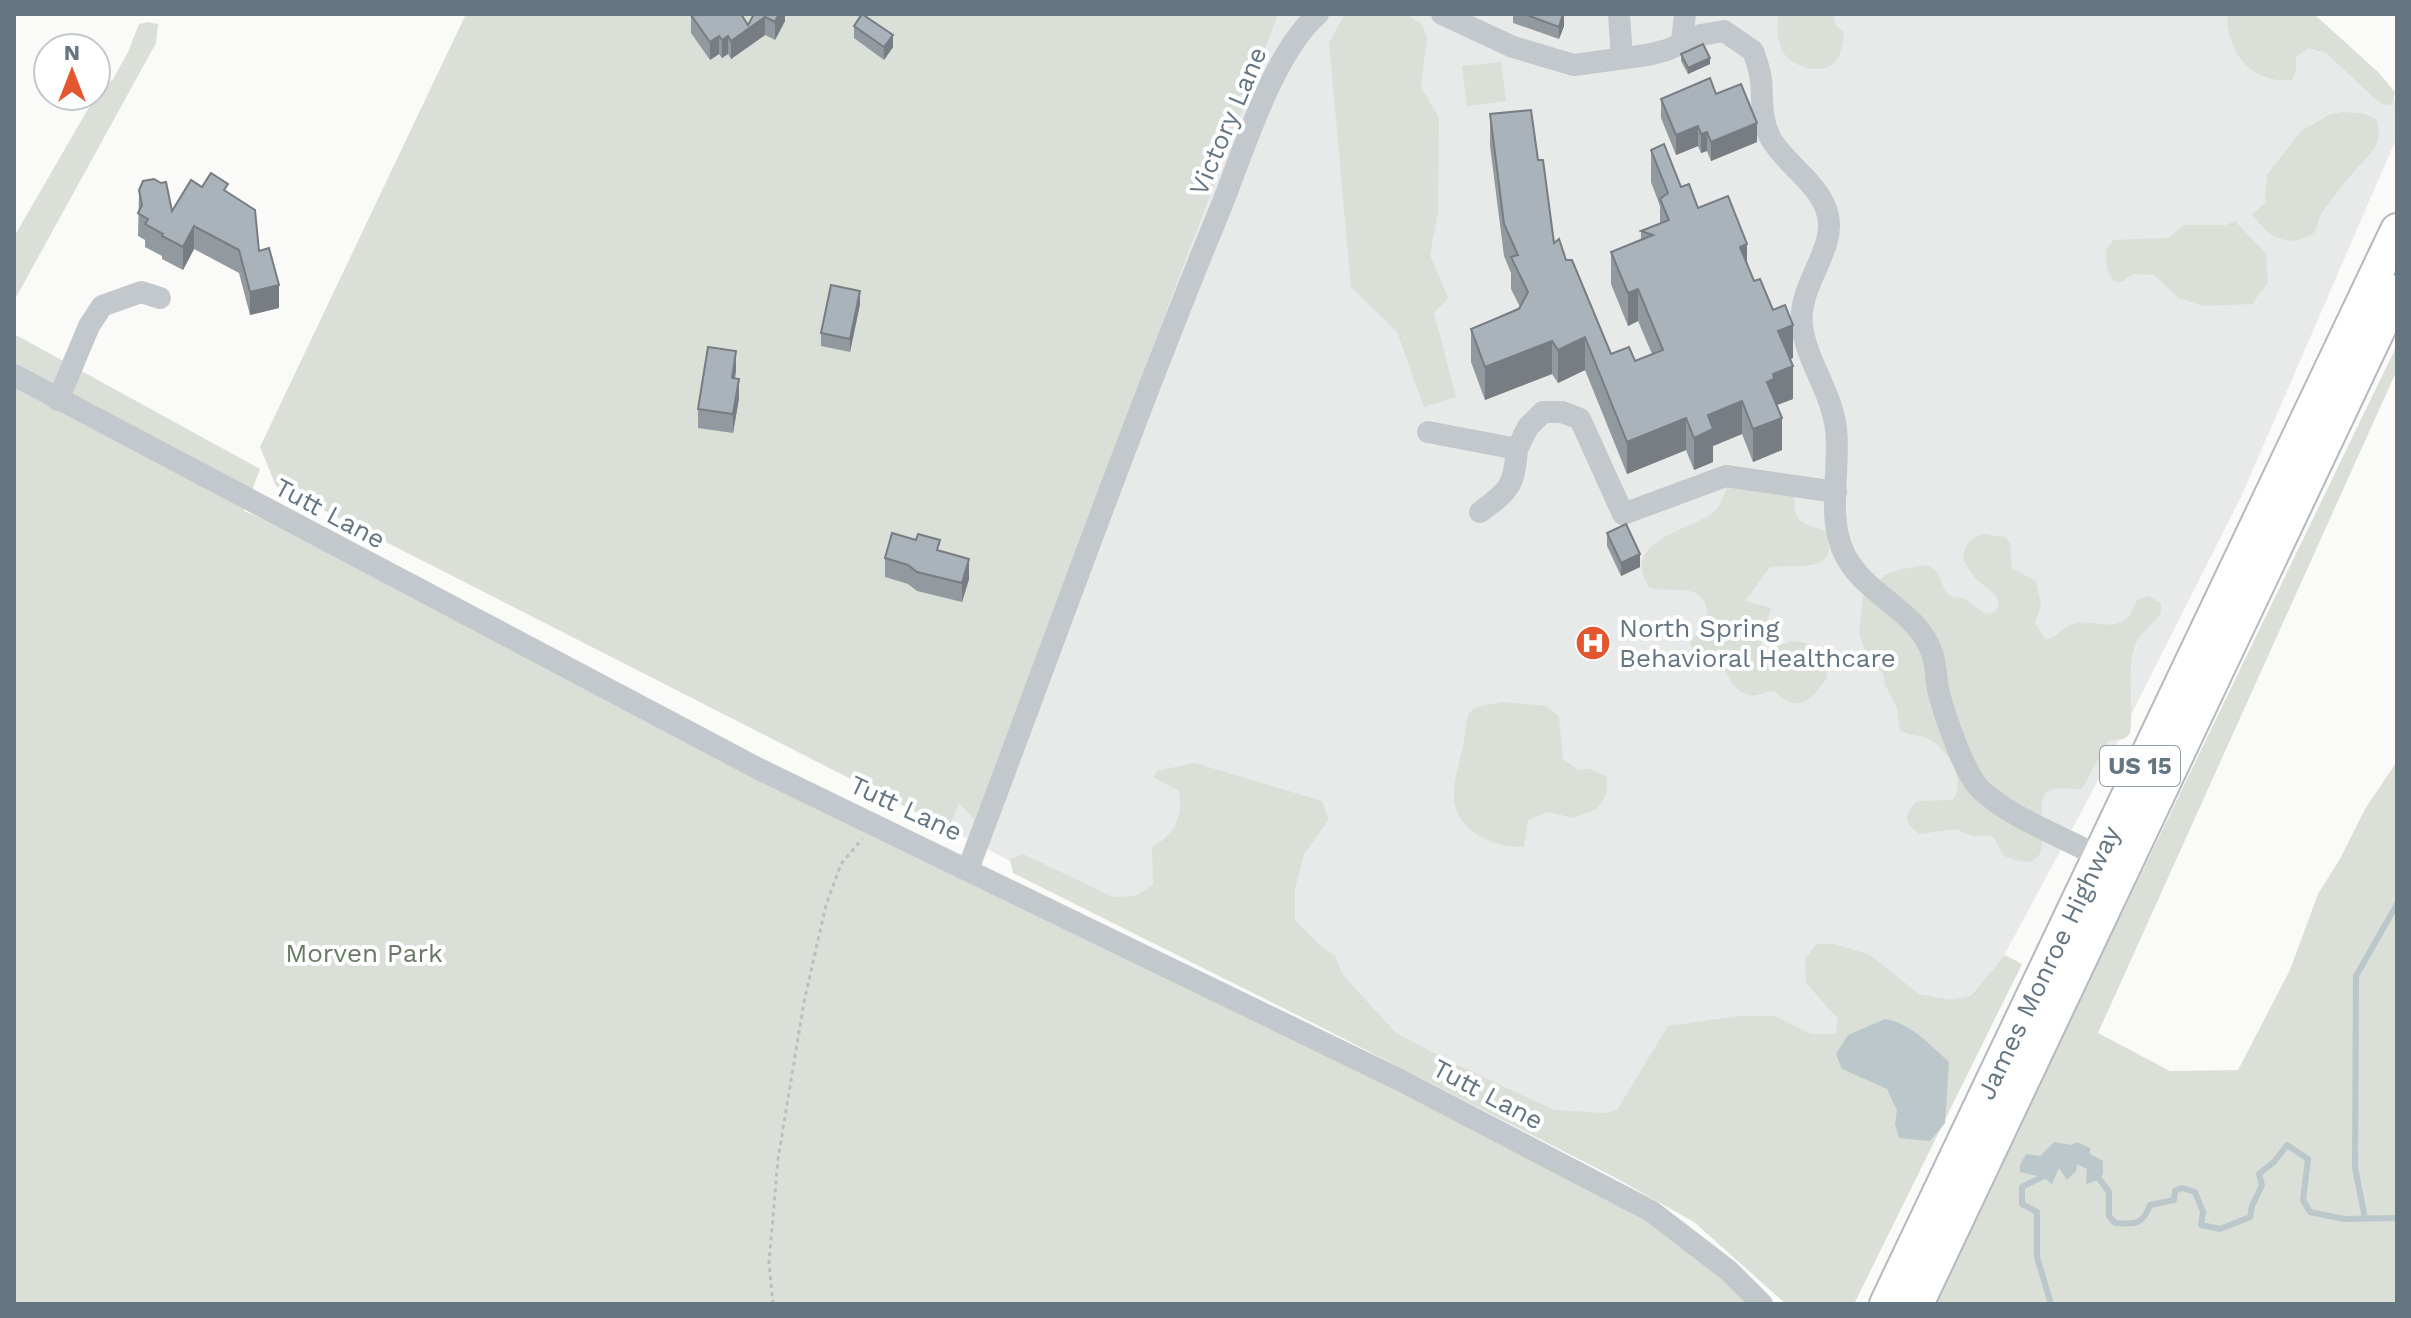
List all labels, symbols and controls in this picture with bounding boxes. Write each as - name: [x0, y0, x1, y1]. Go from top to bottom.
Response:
- north arrow: [32, 32, 112, 112]
- text: N: [64, 40, 80, 65]
- street label: Victory Lane: [1183, 42, 1273, 200]
- street label: Tutt Lane: [270, 471, 390, 555]
- place label: North Spring Behavioral Healthcare: [1619, 613, 1896, 673]
- hospital icon: North Spring Behavioral Healthcare: [1574, 624, 1612, 662]
- road number: US 15: [2100, 746, 2180, 786]
- street label: Tutt Lane: [845, 769, 967, 847]
- street label: James Monroe Highway: [1971, 821, 2127, 1104]
- park label: Morven Park: [285, 938, 443, 968]
- street label: Tutt Lane: [1428, 1052, 1548, 1136]

